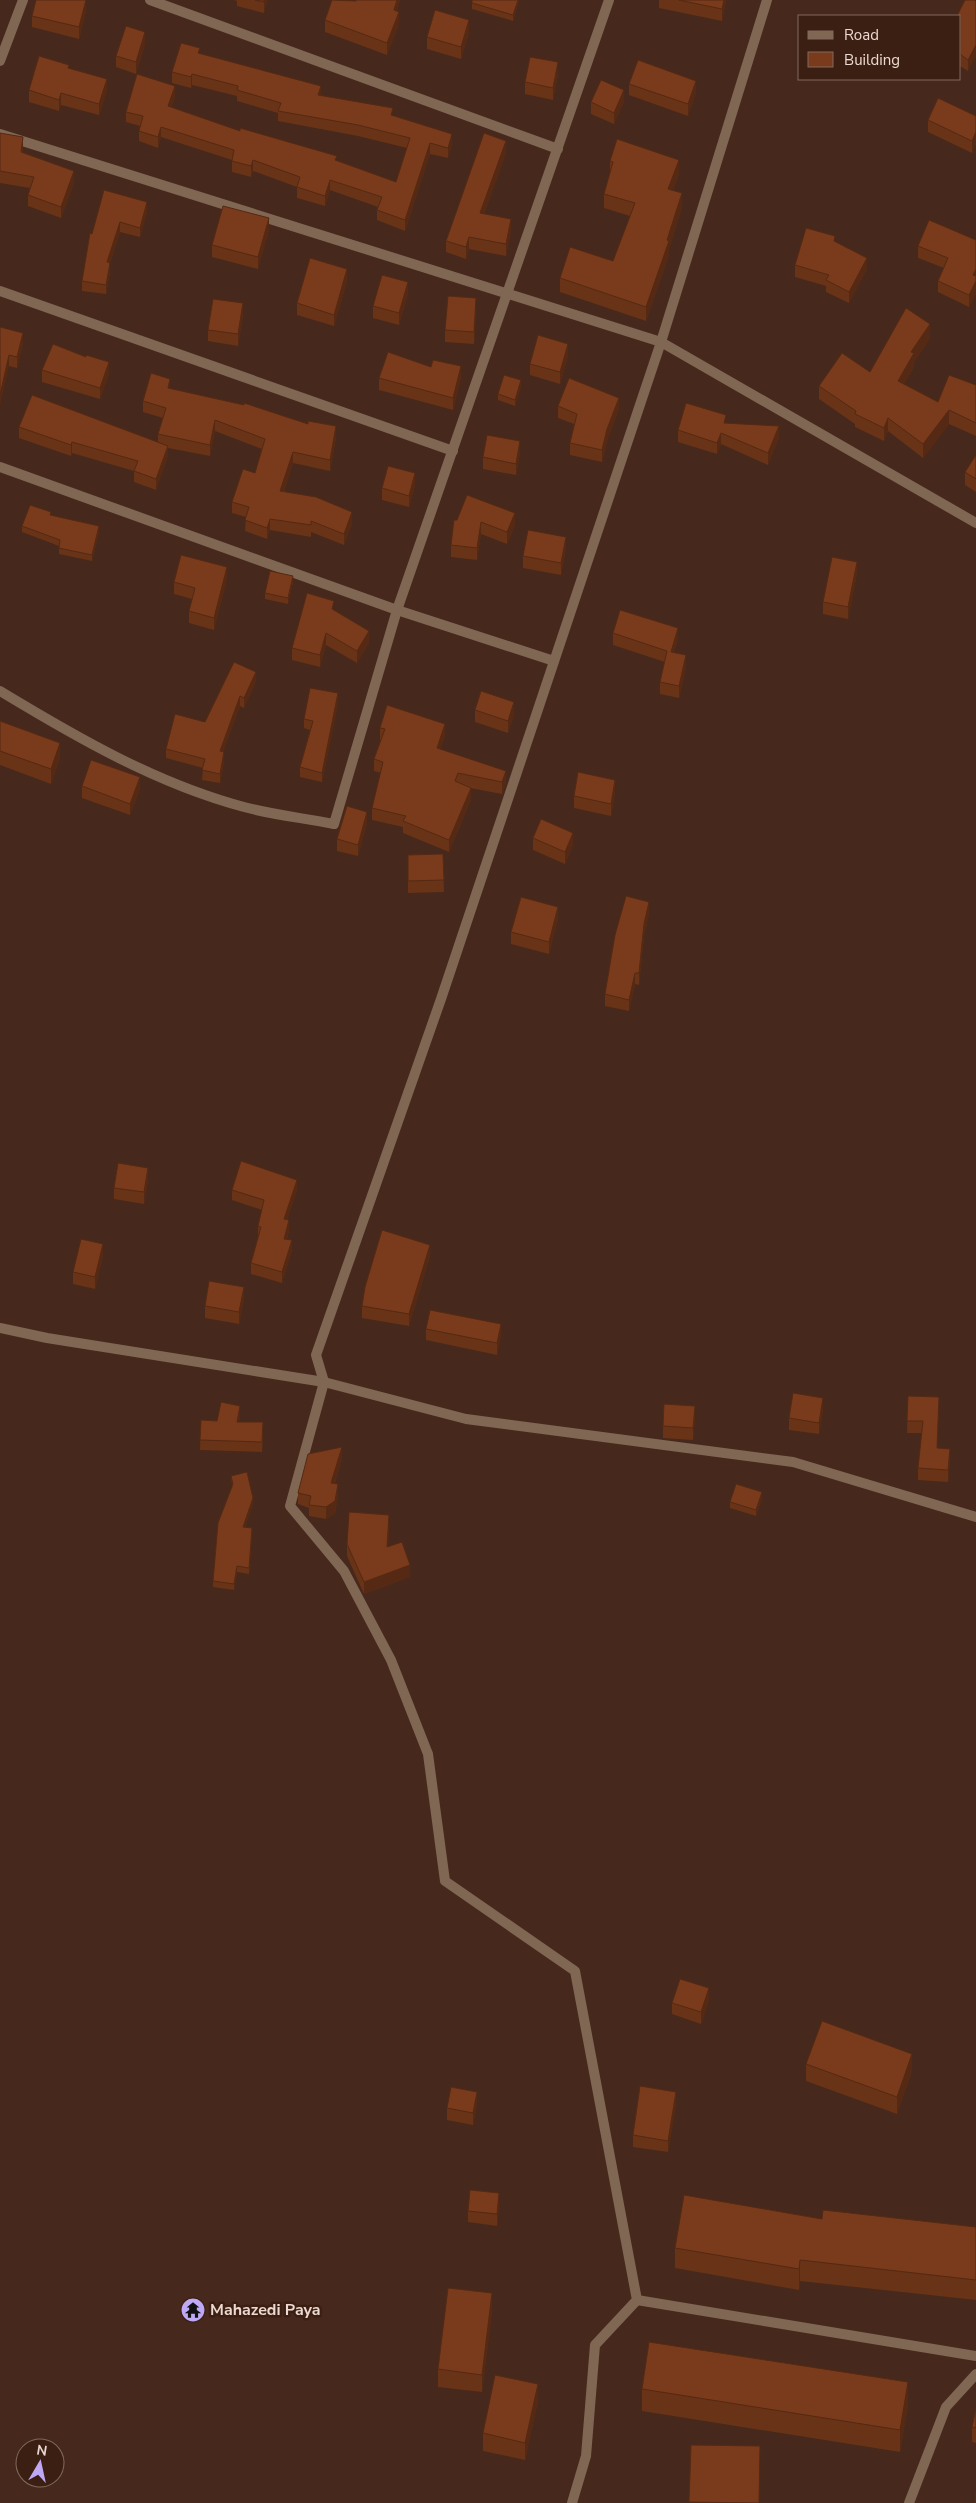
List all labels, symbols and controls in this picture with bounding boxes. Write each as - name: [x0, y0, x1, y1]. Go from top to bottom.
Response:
- legend: [798, 15, 961, 80]
- text: Road: [844, 25, 879, 45]
- text: Building: [844, 50, 900, 70]
- temple icon: Mahazedi Paya: [180, 2297, 206, 2323]
- place label: Mahazedi Paya: [210, 2299, 321, 2321]
- north arrow: [15, 2438, 65, 2488]
- text: N: [35, 2440, 49, 2461]

